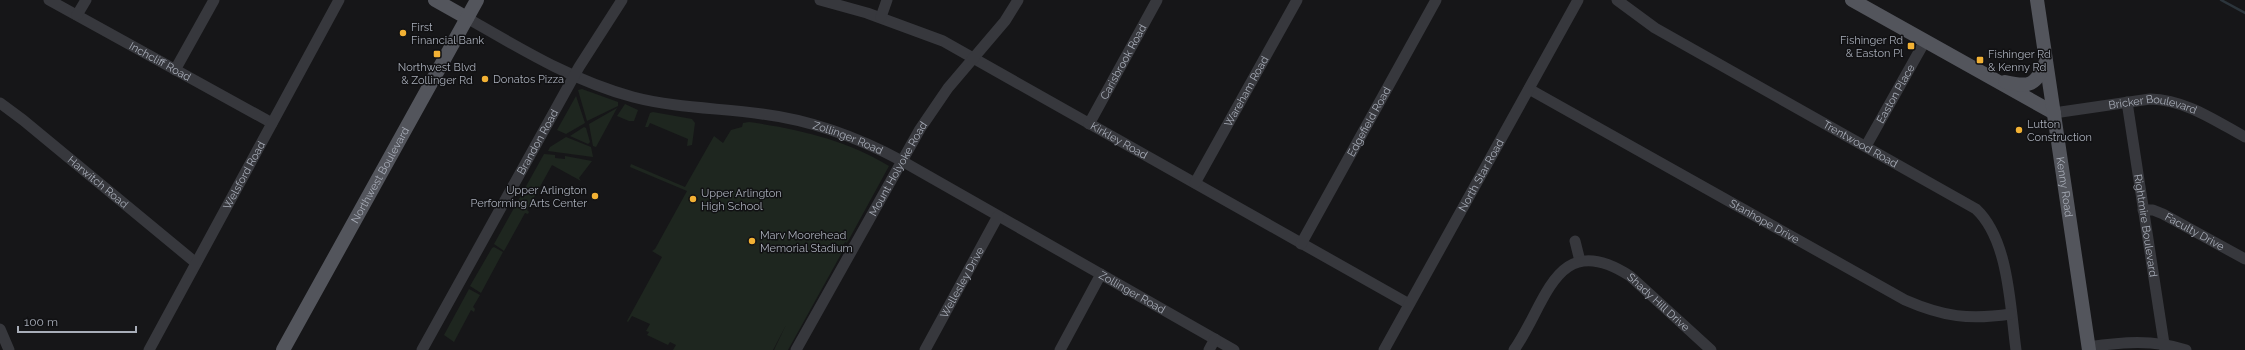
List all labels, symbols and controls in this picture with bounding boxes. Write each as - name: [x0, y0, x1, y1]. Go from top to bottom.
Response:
- place label: First Financial Bank: [411, 21, 484, 47]
- street label: Carisbrook Road: [1098, 22, 1149, 102]
- marker: First Financial Bank: [398, 28, 408, 38]
- place label: Fishinger Rd & Easton Pl: [1840, 34, 1903, 60]
- street label: Inchcliff Road: [127, 40, 193, 84]
- marker: Fishinger Rd & Easton Pl: [1906, 41, 1916, 51]
- place label: Fishinger Rd & Kenny Rd: [1988, 48, 2051, 74]
- marker: Northwest Blvd & Zollinger Rd: [432, 49, 442, 59]
- street label: Wareham Road: [1222, 54, 1272, 129]
- marker: Fishinger Rd & Kenny Rd: [1975, 55, 1985, 65]
- place label: Northwest Blvd & Zollinger Rd: [398, 61, 476, 87]
- street label: Easton Place: [1874, 62, 1918, 126]
- place label: Donatos Pizza: [493, 73, 564, 86]
- marker: Donatos Pizza: [480, 74, 490, 84]
- street label: Edgefield Road: [1345, 84, 1394, 159]
- street label: Bricker Boulevard: [2107, 93, 2199, 117]
- street label: Brandon Road: [515, 107, 561, 177]
- street label: Trentwood Road: [1820, 118, 1900, 171]
- place label: Lutton Construction: [2027, 118, 2092, 144]
- street label: Zollinger Road: [811, 119, 885, 157]
- street label: Mount Holyoke Road: [867, 119, 930, 218]
- street label: Kirkley Road: [1088, 120, 1150, 162]
- street label: Northwest Boulevard: [349, 125, 412, 226]
- marker: Lutton Construction: [2014, 125, 2024, 135]
- street label: North Star Road: [1456, 137, 1507, 214]
- street label: Welsford Road: [221, 139, 268, 212]
- street label: Harwitch Road: [65, 154, 131, 211]
- street label: Kenny Road: [2053, 156, 2075, 218]
- street label: Rightmire Boulevard: [2131, 173, 2160, 278]
- place label: Upper Arlington Performing Arts Center: [471, 184, 587, 210]
- place label: Upper Arlington High School: [701, 187, 782, 213]
- marker: Upper Arlington Performing Arts Center: [590, 191, 600, 201]
- marker: Upper Arlington High School: [688, 194, 698, 204]
- street label: Stanhope Drive: [1727, 197, 1802, 247]
- street label: Faculty Drive: [2163, 210, 2227, 254]
- place label: Marv Moorehead Memorial Stadium: [760, 229, 853, 255]
- marker: Marv Moorehead Memorial Stadium: [747, 236, 757, 246]
- street label: Wellesley Drive: [938, 244, 987, 320]
- street label: Zollinger Road: [1096, 268, 1168, 317]
- street label: Shady Hill Drive: [1624, 271, 1692, 334]
- scale bar: [18, 308, 136, 334]
- text: 100 m: [24, 315, 58, 329]

